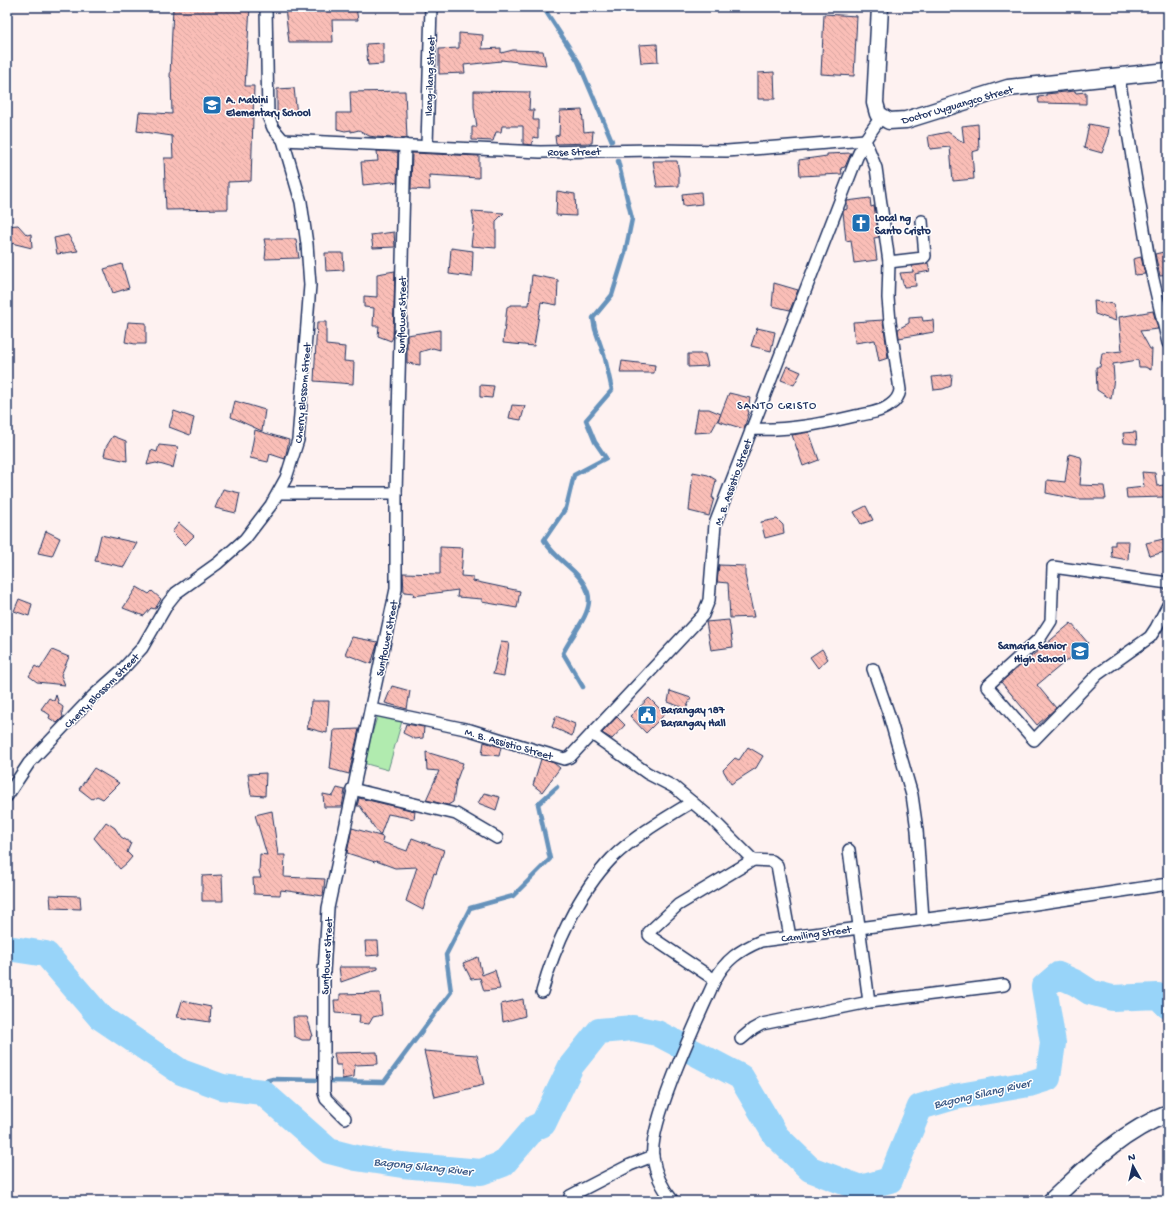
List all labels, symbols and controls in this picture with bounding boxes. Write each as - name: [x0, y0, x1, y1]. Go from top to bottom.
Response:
- street label: Ilang-ilang Street: [424, 34, 438, 116]
- street label: Doctor Uyguangco Street: [899, 84, 1016, 128]
- school or university icon: A. Mabini Elementary School: [201, 94, 223, 116]
- place label: A. Mabini Elementary School: [225, 95, 311, 120]
- street label: Rose Street: [547, 147, 602, 159]
- church icon: Local ng Santo Cristo: [850, 212, 872, 234]
- place label: Local ng Santo Cristo: [875, 213, 931, 238]
- street label: Sunflower Street: [396, 275, 410, 354]
- street label: Cherry Blossom Street: [294, 341, 314, 444]
- district label: SANTO CRISTO: [737, 400, 817, 414]
- street label: M. B. Assistio Street: [713, 436, 756, 527]
- street label: Sunflower Street: [375, 598, 401, 677]
- school or university icon: Samaria Senior High School: [1069, 640, 1091, 662]
- place label: Samaria Senior High School: [998, 641, 1067, 667]
- street label: Cherry Blossom Street: [63, 651, 143, 731]
- public building icon: Barangay 187 Barangay Hall: [636, 704, 658, 726]
- place label: Barangay 187 Barangay Hall: [660, 705, 726, 731]
- street label: M. B. Assistio Street: [463, 727, 555, 764]
- street label: Sunflower Street: [320, 916, 336, 995]
- street label: Camiling Street: [781, 924, 854, 946]
- water label: Bagong Silang River: [933, 1076, 1035, 1113]
- north arrow: [1113, 1146, 1153, 1186]
- text: N: [1127, 1152, 1136, 1165]
- water label: Bagong Silang River: [373, 1156, 475, 1180]

